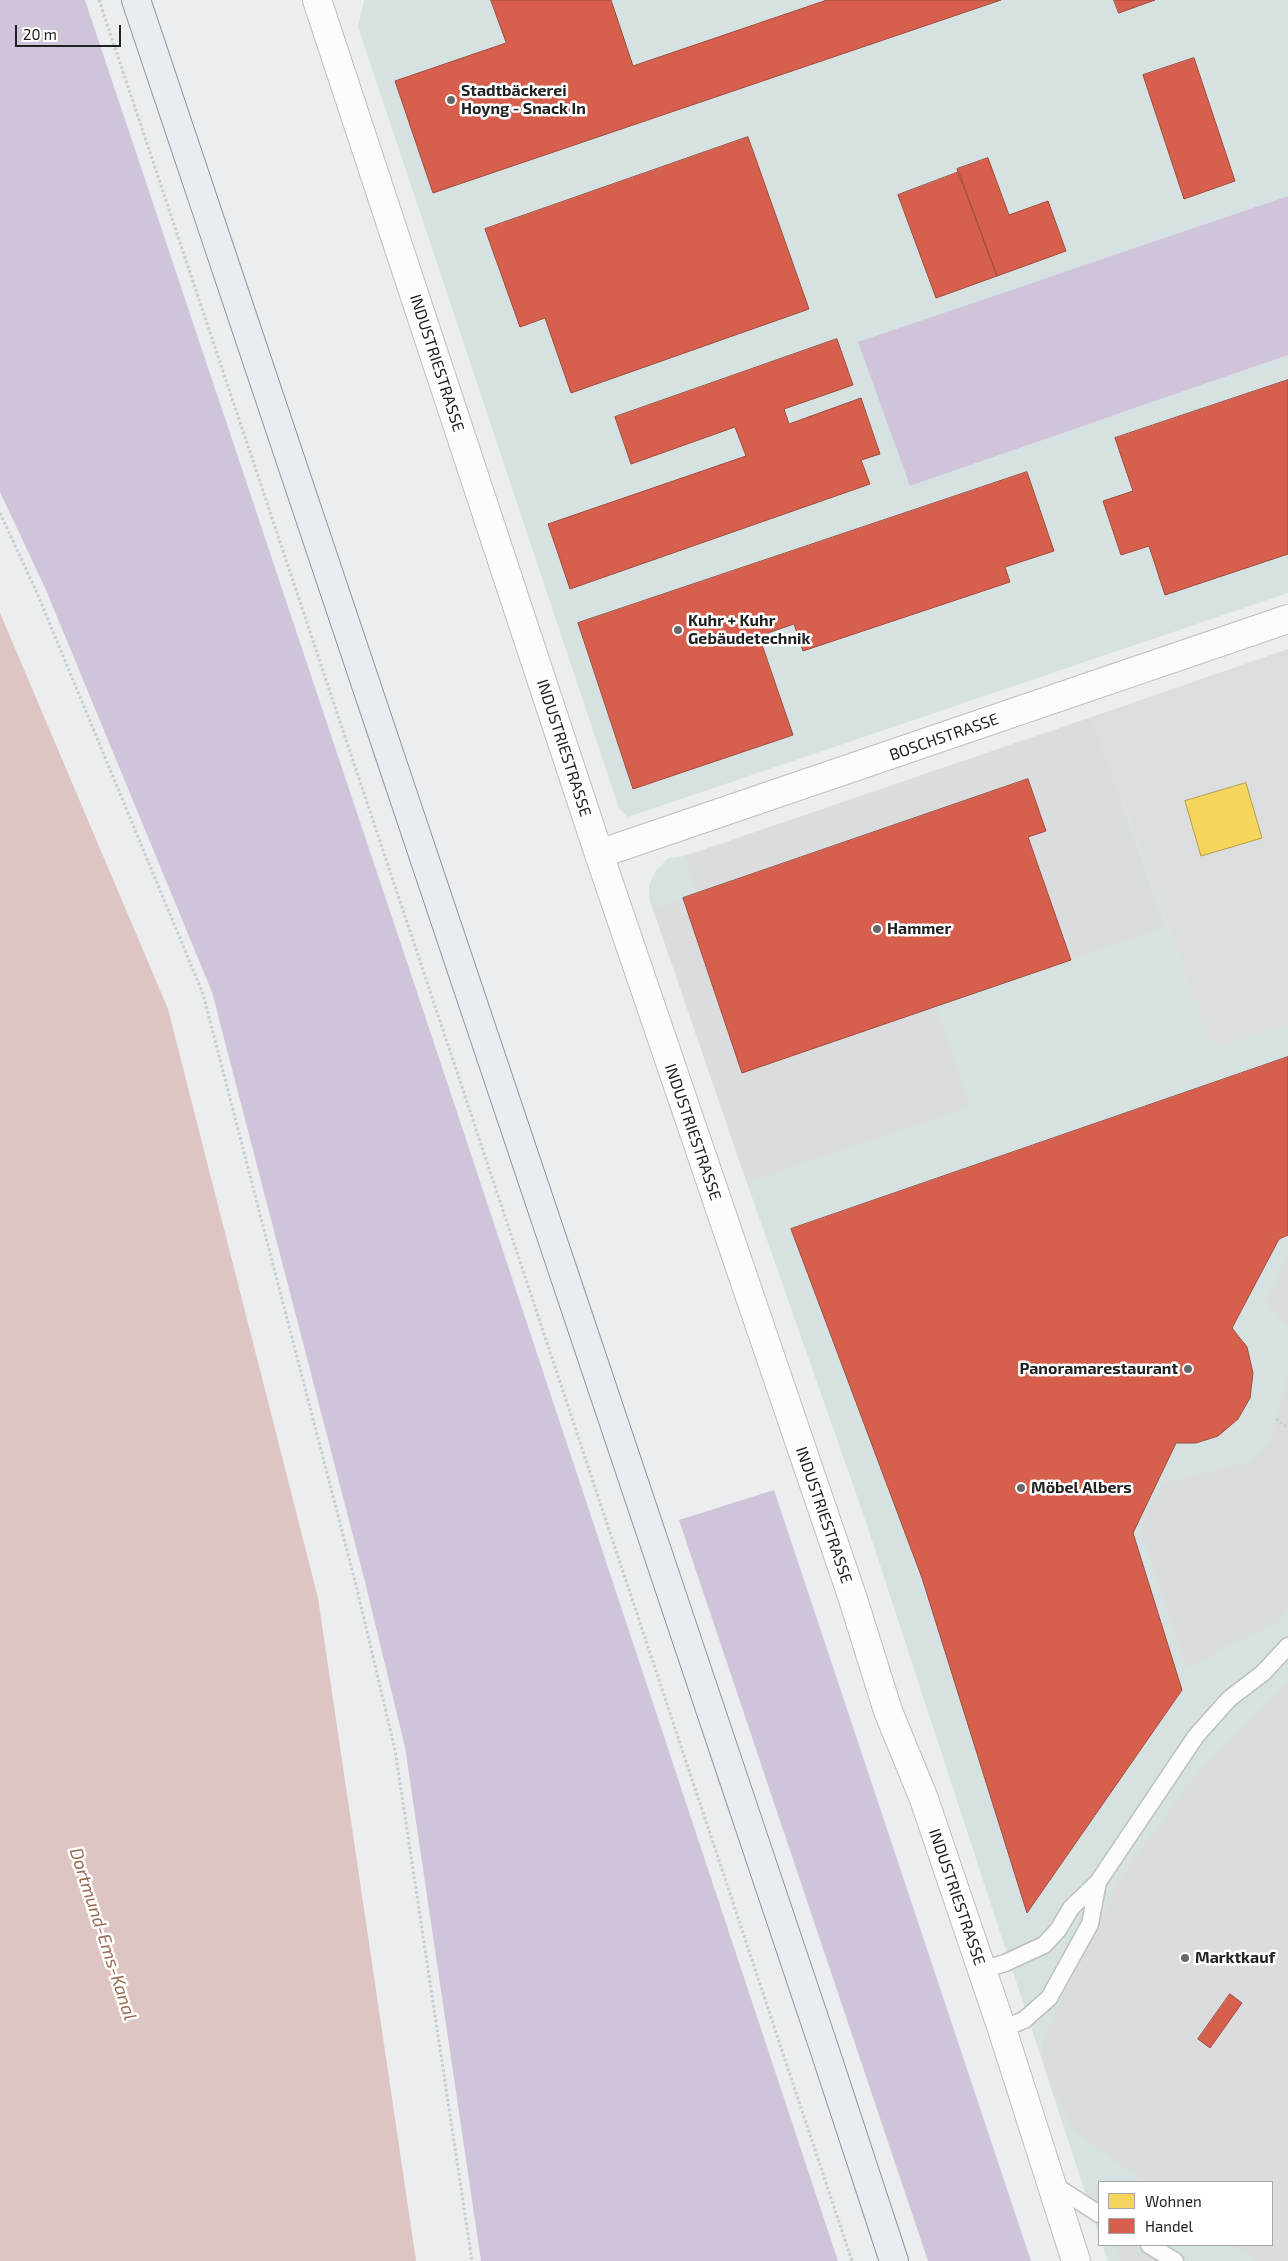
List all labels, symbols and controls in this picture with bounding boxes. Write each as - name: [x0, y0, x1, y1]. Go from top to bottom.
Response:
- scale bar: [18, 15, 124, 47]
- text: 20 m: [23, 25, 57, 43]
- place label: Stadtbäckerei Hoyng - Snack In: [461, 81, 586, 119]
- marker: Stadtbäckerei Hoyng - Snack In: [445, 94, 457, 106]
- street label: INDUSTRIESTRASSE: [406, 292, 468, 434]
- place label: Kuhr + Kuhr Gebäudetechnik: [688, 611, 810, 649]
- marker: Kuhr + Kuhr Gebäudetechnik: [672, 624, 684, 636]
- street label: INDUSTRIESTRASSE: [533, 677, 595, 819]
- street label: BOSCHSTRASSE: [887, 709, 1001, 765]
- place label: Hammer: [887, 919, 951, 939]
- marker: Hammer: [871, 923, 883, 935]
- street label: INDUSTRIESTRASSE: [661, 1061, 725, 1203]
- place label: Panoramarestaurant: [1019, 1359, 1178, 1379]
- marker: Panoramarestaurant: [1182, 1363, 1194, 1375]
- street label: INDUSTRIESTRASSE: [792, 1444, 856, 1586]
- place label: Möbel Albers: [1031, 1478, 1132, 1498]
- marker: Möbel Albers: [1015, 1482, 1027, 1494]
- street label: INDUSTRIESTRASSE: [925, 1826, 989, 1968]
- water label: Dortmund-Ems-Kanal: [65, 1845, 141, 2023]
- place label: Marktkauf: [1195, 1948, 1275, 1968]
- marker: Marktkauf: [1179, 1952, 1191, 1964]
- legend: [1098, 2181, 1273, 2246]
- text: Wohnen: [1145, 2192, 1202, 2210]
- text: Handel: [1145, 2217, 1193, 2235]

